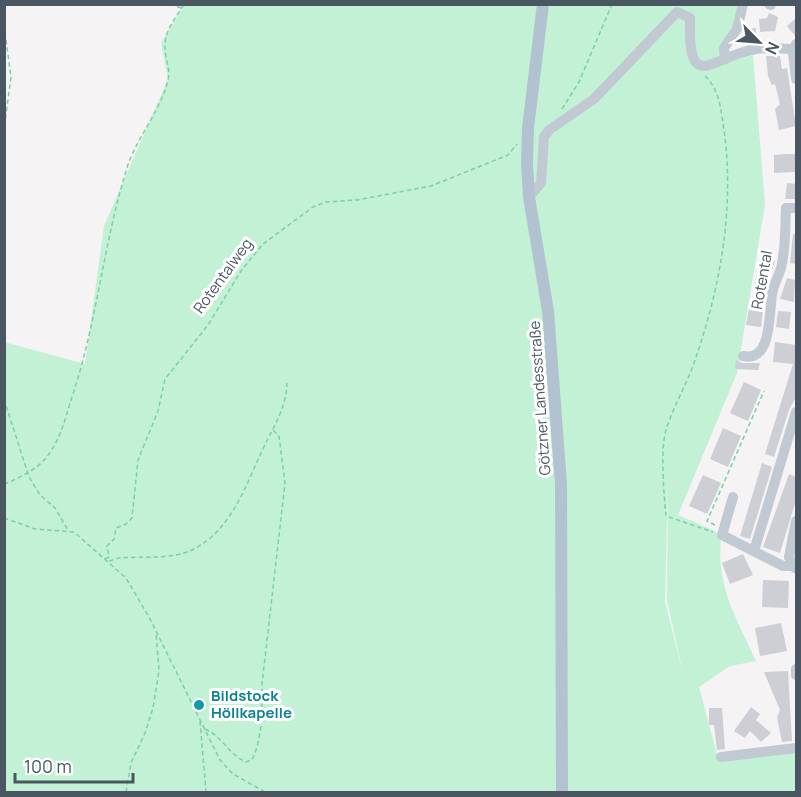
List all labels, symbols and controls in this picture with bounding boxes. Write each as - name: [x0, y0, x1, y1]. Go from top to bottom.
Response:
- north arrow: [729, 12, 789, 72]
- text: N: [760, 38, 785, 58]
- street label: Rotentalweg: [188, 234, 257, 318]
- street label: Rotental: [746, 249, 777, 311]
- street label: Götzner Landesstraße: [524, 320, 555, 476]
- place label: Bildstock Höllkapelle: [211, 685, 292, 723]
- marker: Bildstock Höllkapelle: [192, 698, 206, 712]
- scale bar: [15, 746, 134, 784]
- text: 100 m: [24, 754, 72, 778]

